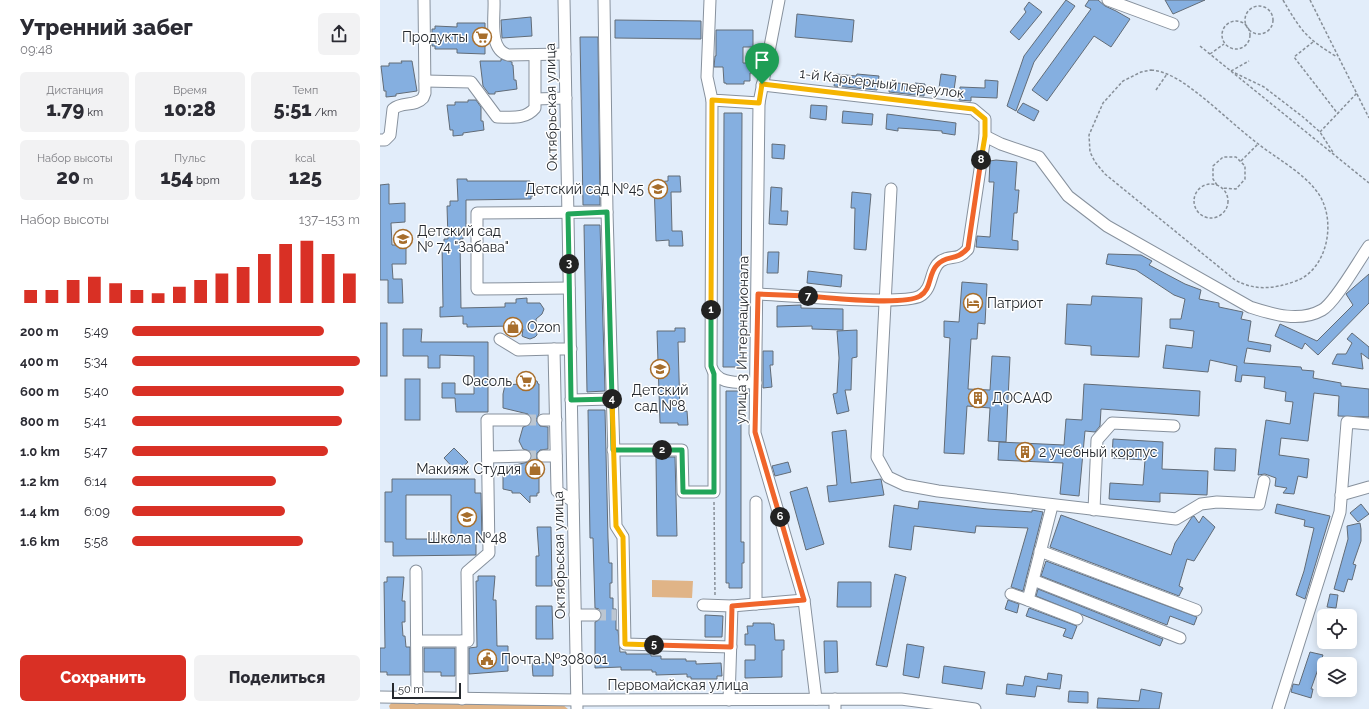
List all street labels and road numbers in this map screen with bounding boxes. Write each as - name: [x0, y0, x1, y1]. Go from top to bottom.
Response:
- street label: Октябрьская улица: [542, 43, 560, 171]
- street label: 1-й Карьерный переулок: [799, 65, 965, 101]
- street label: улица 3 Интернационала: [733, 256, 751, 424]
- street label: Октябрьская улица: [550, 491, 568, 619]
- street label: Первомайская улица: [607, 677, 749, 693]

